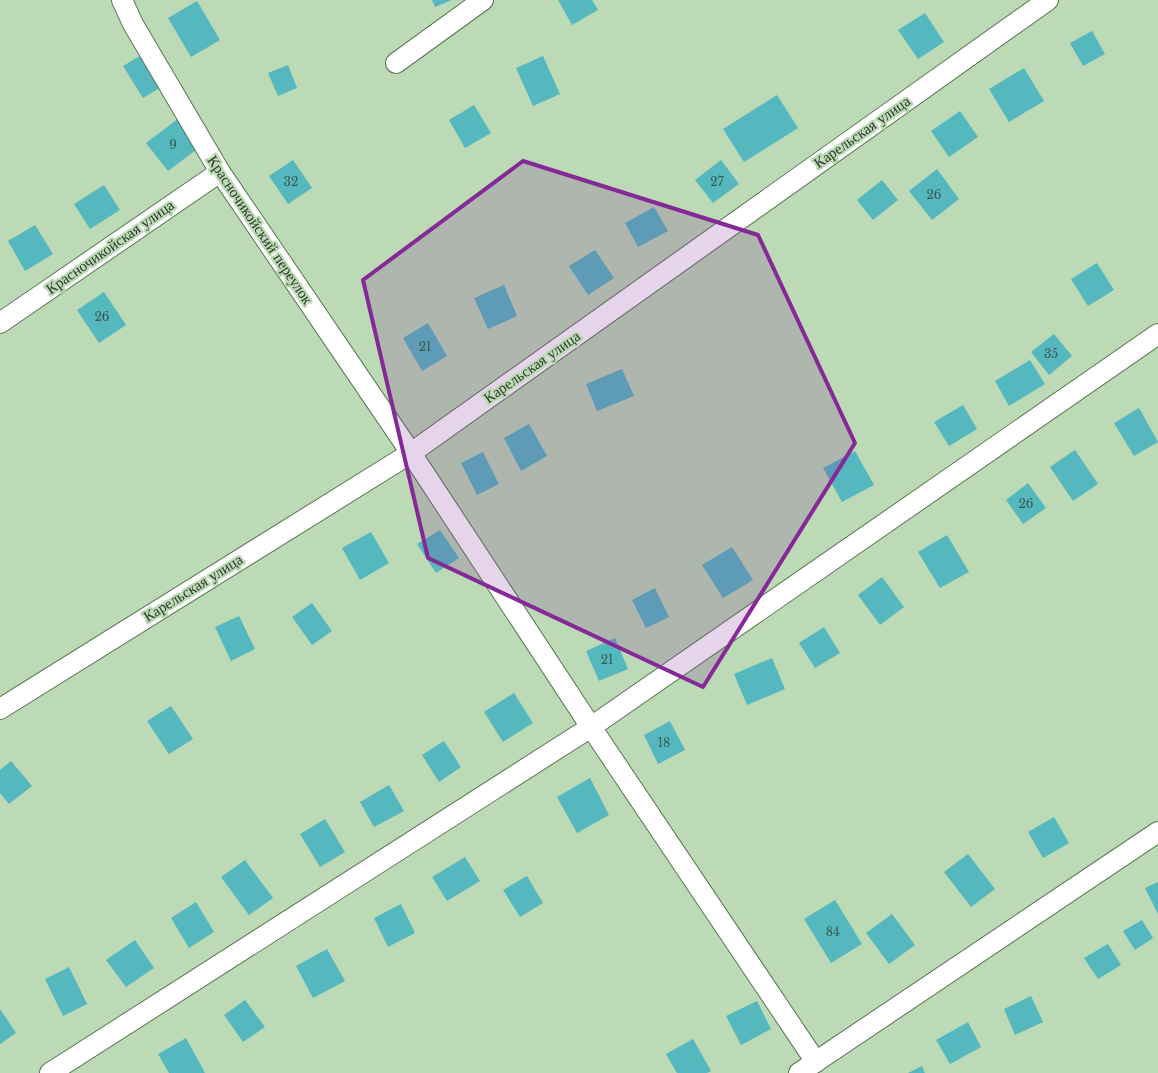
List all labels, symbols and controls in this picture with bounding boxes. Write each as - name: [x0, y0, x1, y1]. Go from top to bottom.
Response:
- street label: Карельская улица: [810, 91, 914, 172]
- house number: 9: [169, 137, 177, 152]
- street label: Красночикойский переулок: [203, 152, 318, 308]
- house number: 32: [284, 174, 298, 189]
- house number: 27: [710, 174, 725, 189]
- house number: 26: [926, 187, 942, 202]
- street label: Красночикойская улица: [42, 195, 178, 298]
- house number: 26: [94, 309, 110, 324]
- street label: Карельская улица: [480, 326, 584, 407]
- house number: 21: [419, 339, 431, 354]
- house number: 35: [1044, 346, 1058, 361]
- house number: 26: [1018, 496, 1034, 511]
- street label: Карельская улица: [140, 549, 246, 626]
- house number: 21: [601, 652, 613, 667]
- house number: 18: [658, 735, 670, 750]
- house number: 84: [826, 924, 840, 939]

